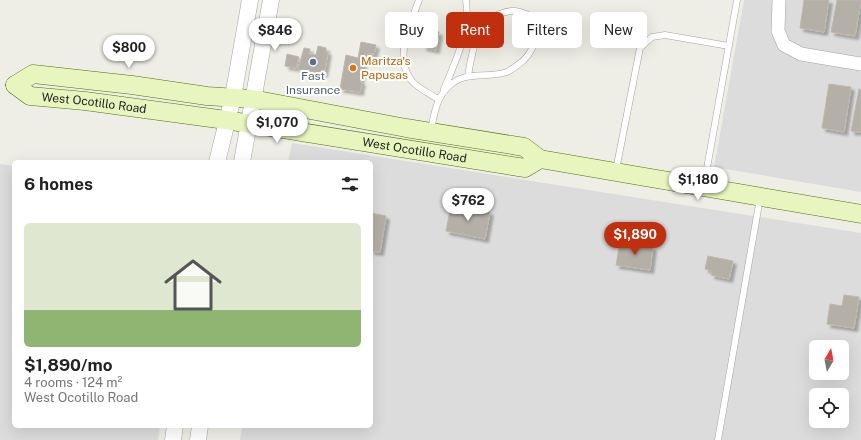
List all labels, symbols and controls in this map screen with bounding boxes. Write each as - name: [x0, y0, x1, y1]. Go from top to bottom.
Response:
- chip: Buy: [385, 12, 438, 48]
- chip: Rent: [446, 12, 504, 48]
- chip: Filters: [512, 12, 582, 48]
- chip: New: [590, 12, 647, 48]
- pin: $846: [251, 18, 299, 52]
- text: $846: [258, 23, 292, 38]
- pin: $800: [105, 35, 153, 69]
- text: $800: [112, 40, 146, 55]
- place label: Maritza's Papusas: [361, 54, 411, 82]
- marker: Fast Insurance: [308, 57, 318, 67]
- marker: Maritza's Papusas: [348, 63, 358, 73]
- place label: Fast Insurance: [286, 69, 341, 97]
- street label: West Ocotillo Road: [41, 90, 147, 116]
- pin: $1,070: [244, 110, 310, 144]
- text: $1,070: [256, 115, 298, 130]
- street label: West Ocotillo Road: [361, 135, 468, 166]
- pin: $1,180: [665, 167, 731, 201]
- text: $1,180: [678, 172, 718, 187]
- icon: filters: [339, 173, 361, 195]
- text: 6 homes: [24, 174, 93, 194]
- pin: $762: [444, 188, 492, 222]
- text: $762: [451, 193, 485, 208]
- pin: $1,890: [602, 222, 668, 256]
- text: $1,890: [613, 227, 657, 242]
- icon: home: [157, 249, 229, 321]
- north arrow: [809, 340, 849, 380]
- map controls: [809, 340, 849, 428]
- text: $1,890/mo: [24, 355, 113, 375]
- text: 4 rooms · 124 m²: [24, 375, 122, 390]
- button: locate: [809, 388, 849, 428]
- text: West Ocotillo Road: [24, 390, 138, 405]

